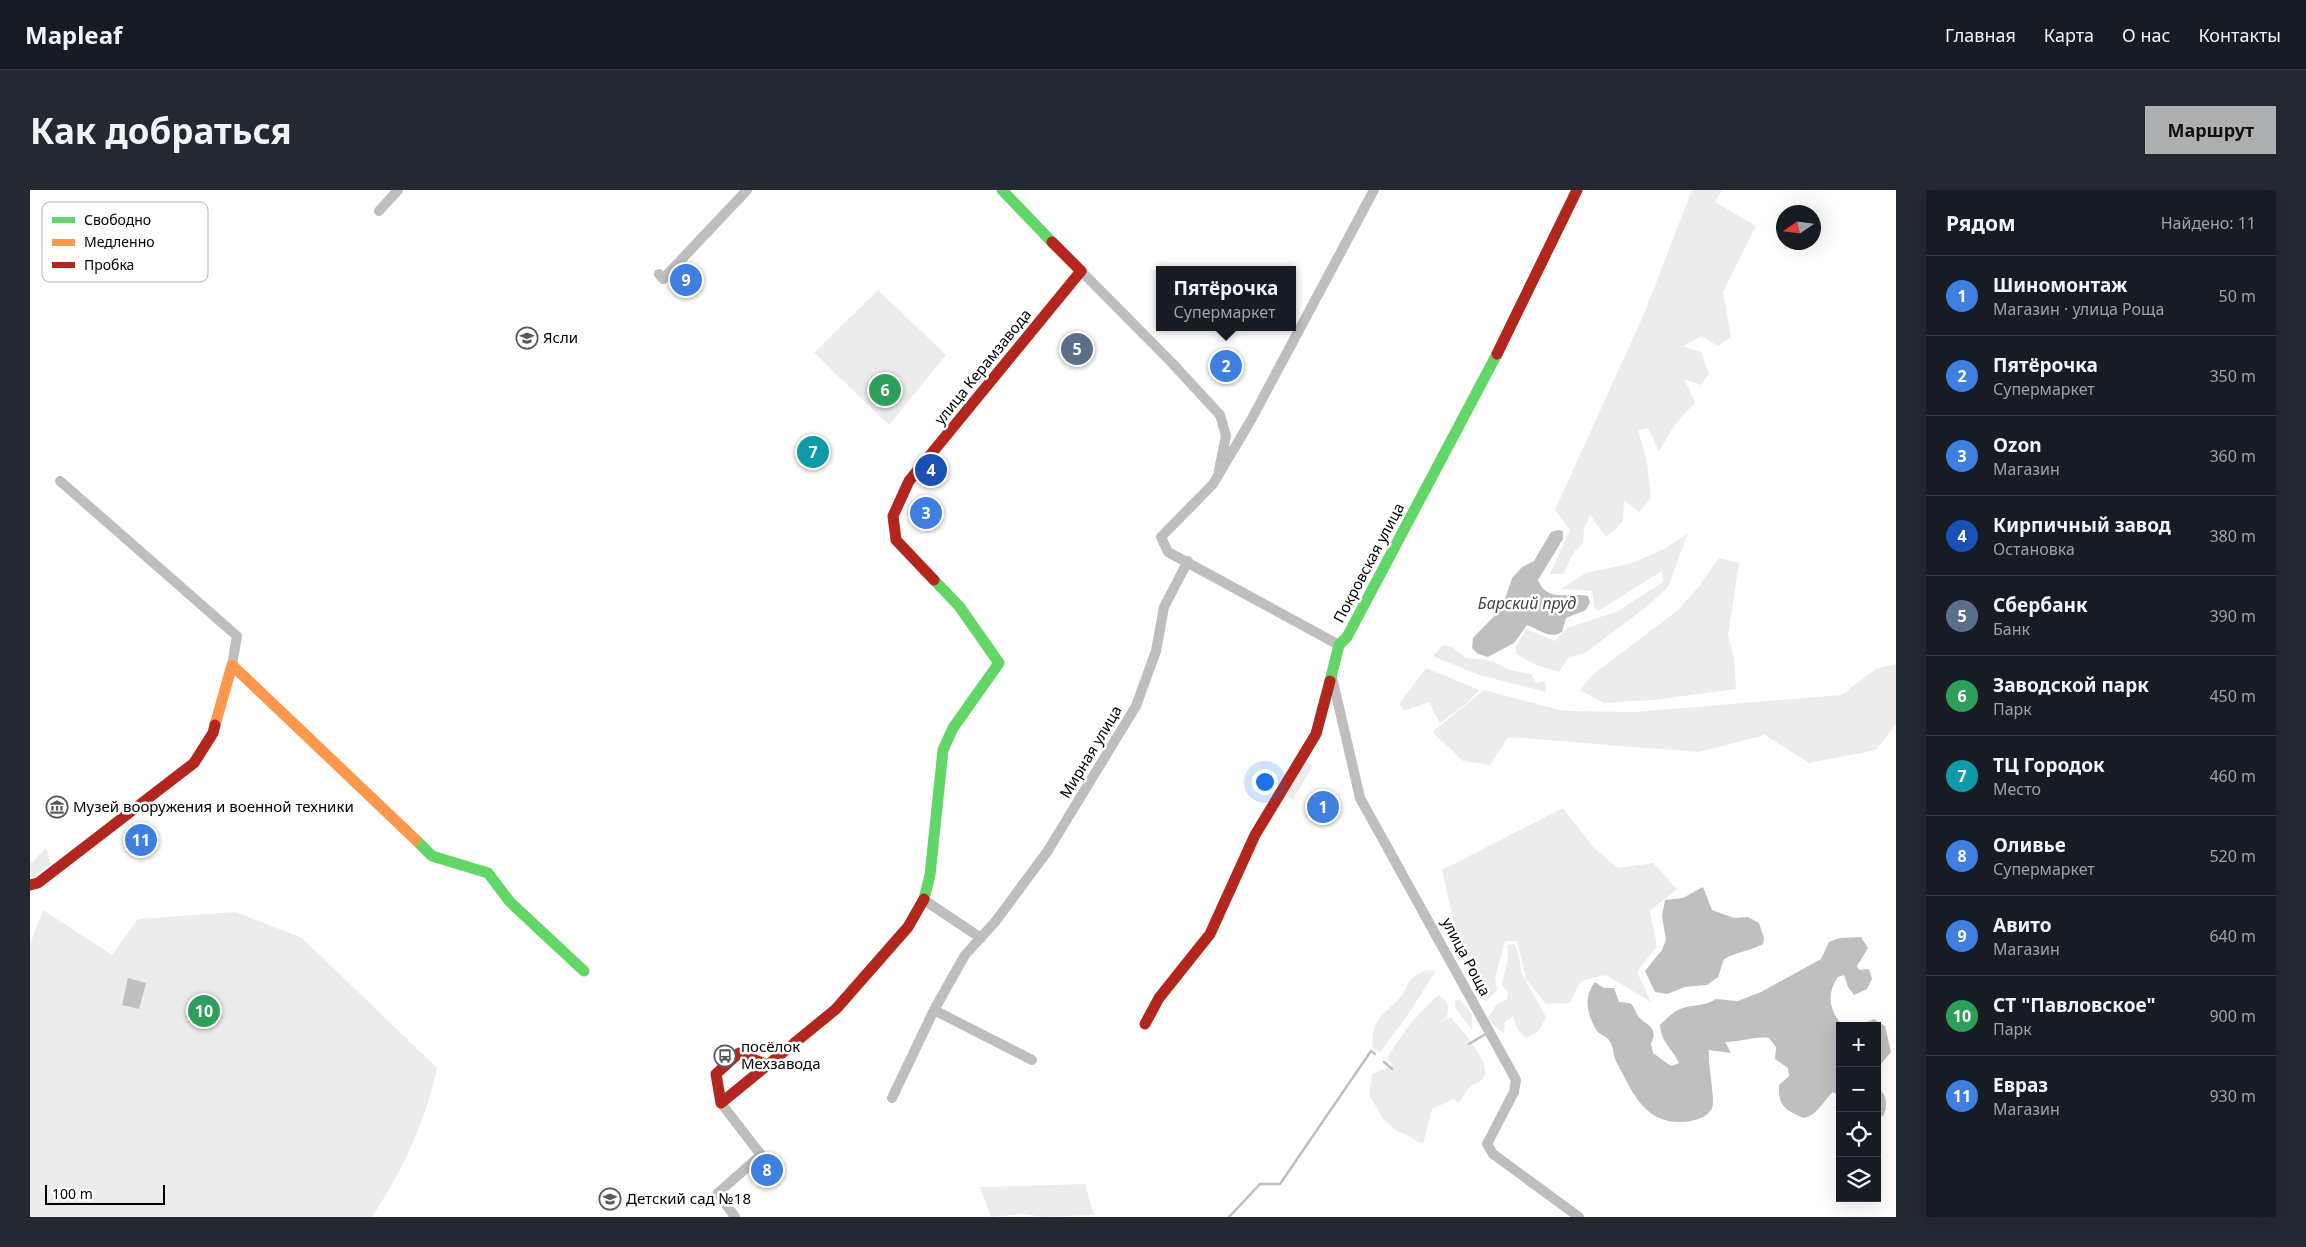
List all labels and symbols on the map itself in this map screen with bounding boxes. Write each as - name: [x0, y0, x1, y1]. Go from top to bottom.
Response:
- legend: [42, 202, 208, 282]
- north arrow: [1776, 205, 1821, 250]
- text: Свободно: [84, 210, 151, 229]
- text: Медленно: [84, 232, 155, 251]
- text: Пробка: [84, 255, 134, 274]
- pin: 9: [670, 261, 702, 299]
- street label: улица Керамзавода: [929, 304, 1035, 428]
- school or university icon: Ясли: [515, 326, 539, 350]
- place label: Ясли: [543, 327, 578, 347]
- pin: 5: [1061, 330, 1093, 368]
- pin: 2: [1210, 347, 1242, 385]
- pin: 6: [869, 371, 901, 409]
- pin: 7: [797, 433, 829, 471]
- pin: 4: [915, 451, 947, 489]
- pin: 3: [910, 494, 942, 532]
- street label: Покровская улица: [1328, 499, 1408, 626]
- water label: Барский пруд: [1478, 592, 1576, 614]
- street label: Мирная улица: [1055, 701, 1126, 801]
- your location: [1252, 769, 1278, 795]
- pin: 1: [1307, 788, 1339, 826]
- museum icon: Музей вооружения и военной техники: [45, 795, 69, 819]
- place label: Музей вооружения и военной техники: [73, 796, 354, 816]
- pin: 11: [125, 821, 157, 859]
- street label: улица Роща: [1438, 914, 1496, 999]
- pin: 10: [188, 992, 220, 1030]
- place label: посёлок Мехзавода: [741, 1036, 821, 1073]
- bus stop icon: посёлок Мехзавода: [713, 1044, 737, 1068]
- pin: 8: [751, 1151, 783, 1189]
- scale bar: [45, 1182, 165, 1205]
- school or university icon: Детский сад №18: [598, 1187, 622, 1211]
- place label: Детский сад №18: [626, 1188, 751, 1208]

